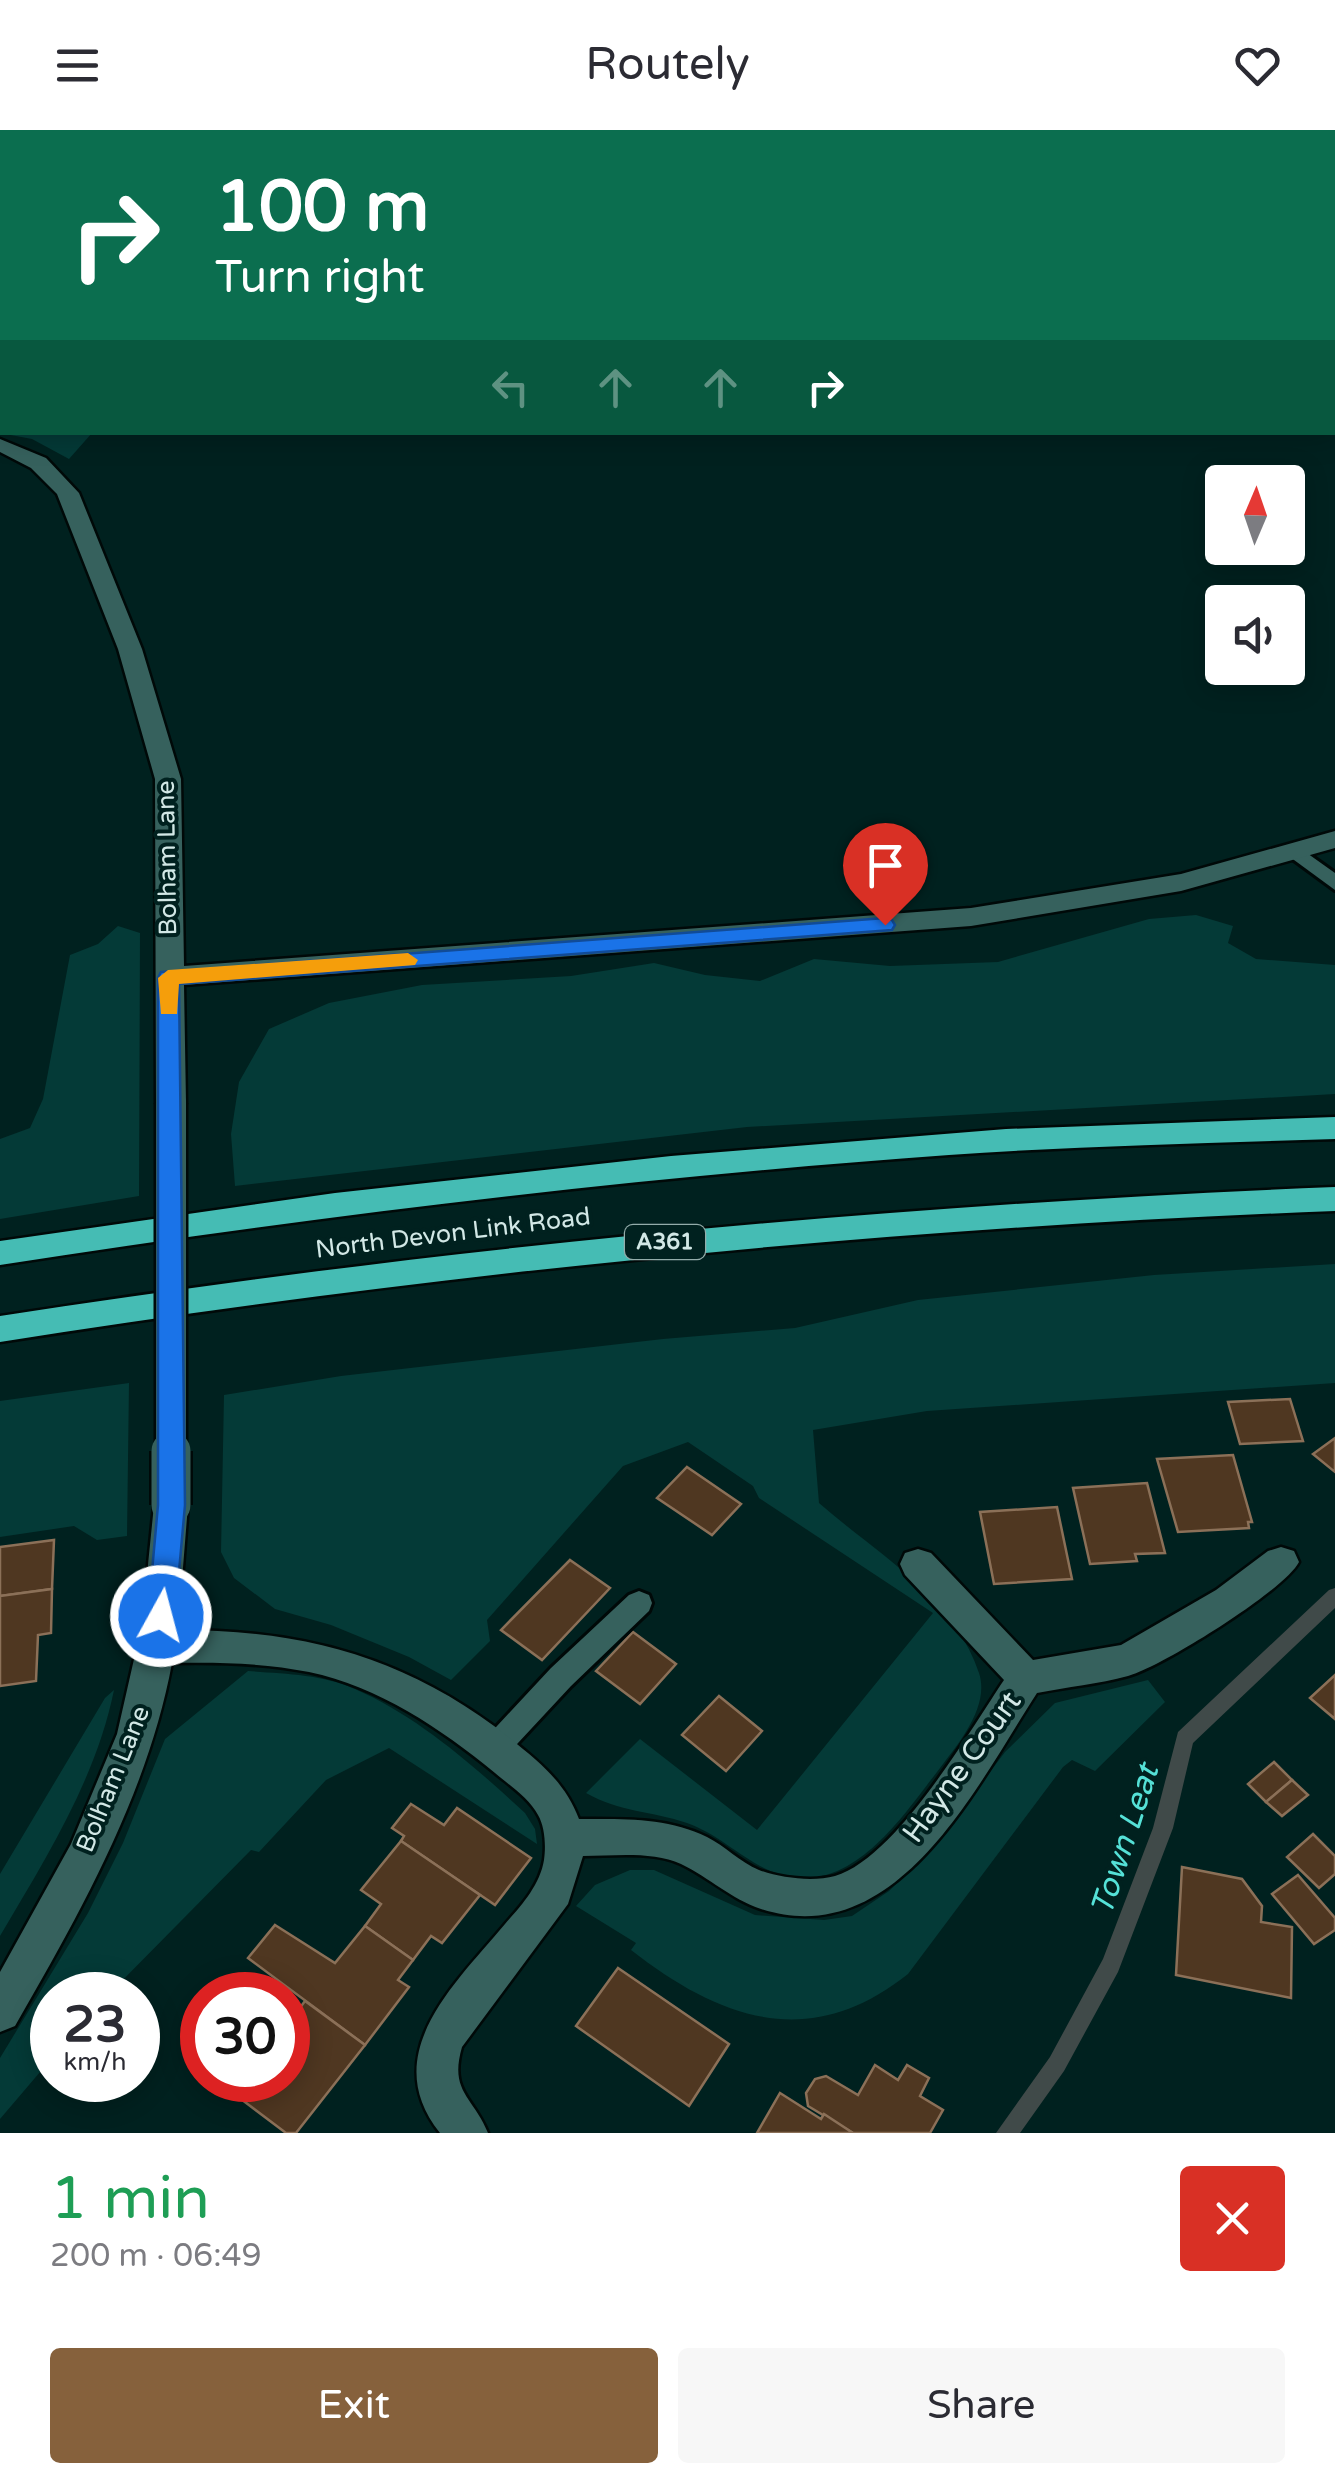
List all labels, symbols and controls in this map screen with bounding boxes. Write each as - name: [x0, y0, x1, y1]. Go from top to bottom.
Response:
- icon: menu: [50, 38, 105, 93]
- text: Routely: [585, 38, 750, 92]
- icon: heart: [1230, 38, 1285, 93]
- text: 100 m: [215, 166, 429, 250]
- icon: right: [50, 170, 180, 300]
- text: Turn right: [215, 251, 424, 305]
- icon: left: [483, 360, 538, 415]
- icon: ahead: [588, 360, 643, 415]
- icon: ahead: [693, 360, 748, 415]
- icon: right: [798, 360, 853, 415]
- north arrow: [1205, 465, 1305, 565]
- map controls: [1205, 465, 1305, 685]
- button: sound: [1205, 585, 1305, 685]
- street label: Bolham Lane: [151, 780, 183, 936]
- pin: [843, 823, 928, 926]
- icon: arrive: [858, 838, 913, 893]
- street label: North Devon Link Road: [314, 1201, 592, 1265]
- road number: A361: [625, 1225, 705, 1259]
- position arrow: [109, 1564, 213, 1668]
- street label: Hayne Court: [895, 1684, 1029, 1850]
- street label: Bolham Lane: [70, 1701, 156, 1857]
- water label: Town Leat: [1083, 1756, 1168, 1920]
- speed limit sign: 30: [180, 1972, 310, 2102]
- text: 23: [64, 1995, 126, 2055]
- text: km/h: [64, 2047, 126, 2077]
- text: 1 min: [50, 2163, 210, 2235]
- button: close: [1180, 2166, 1285, 2271]
- text: 200 m · 06:49: [50, 2237, 262, 2275]
- button: Exit: [50, 2348, 658, 2463]
- button: Share: [678, 2348, 1285, 2463]

